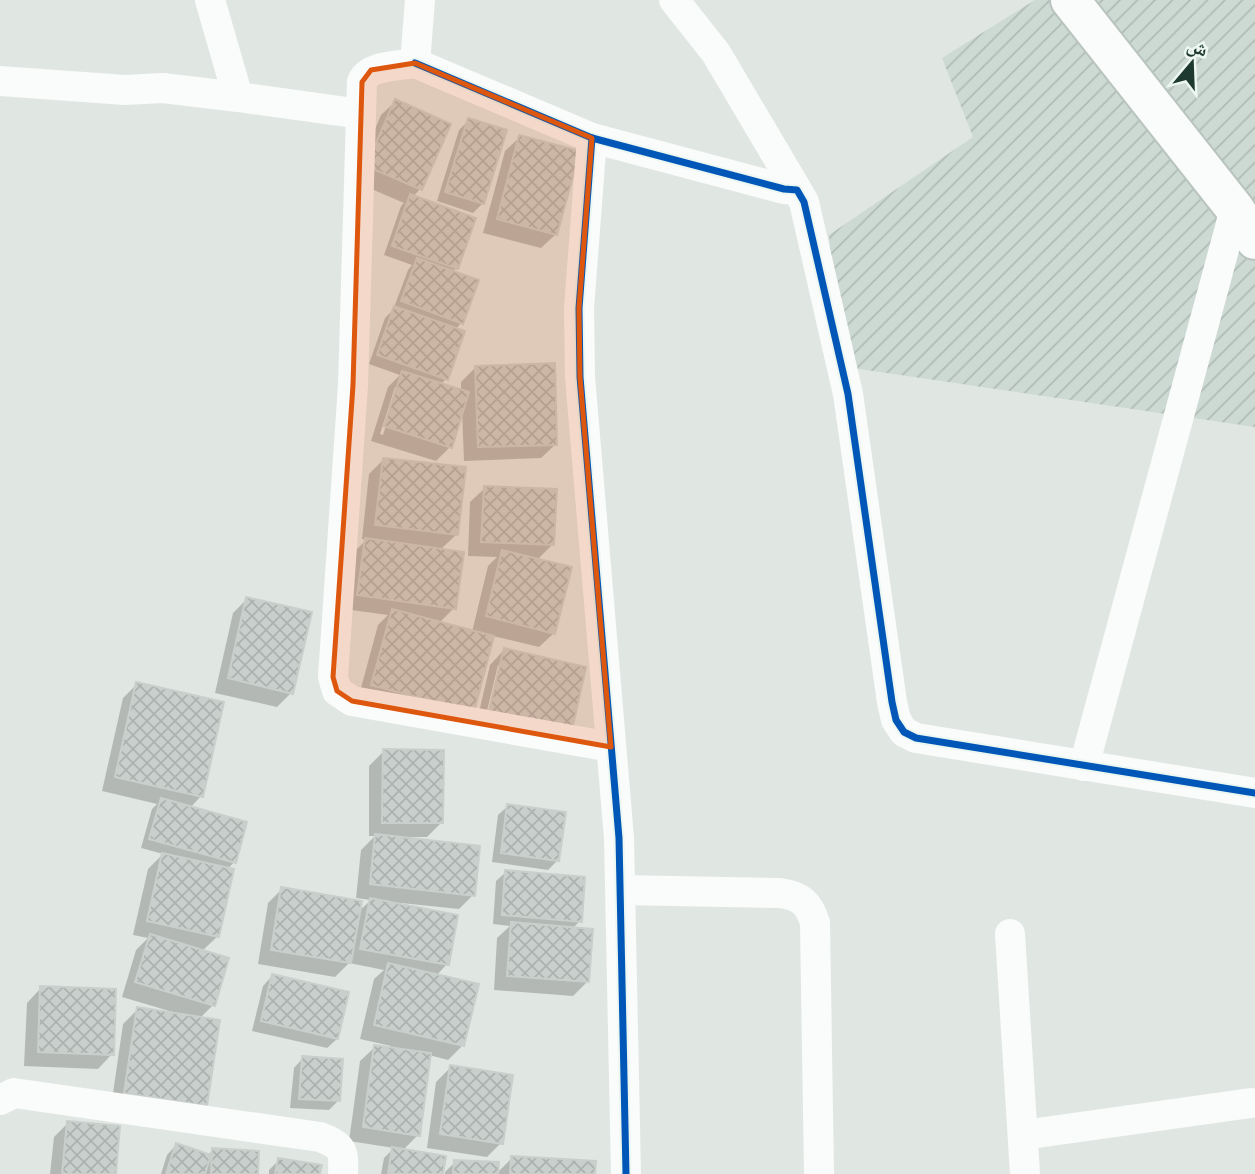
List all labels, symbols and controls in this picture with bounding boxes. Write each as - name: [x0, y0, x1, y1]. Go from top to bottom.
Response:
- north arrow: [1157, 28, 1227, 98]
- text: ش: [1184, 32, 1211, 62]

